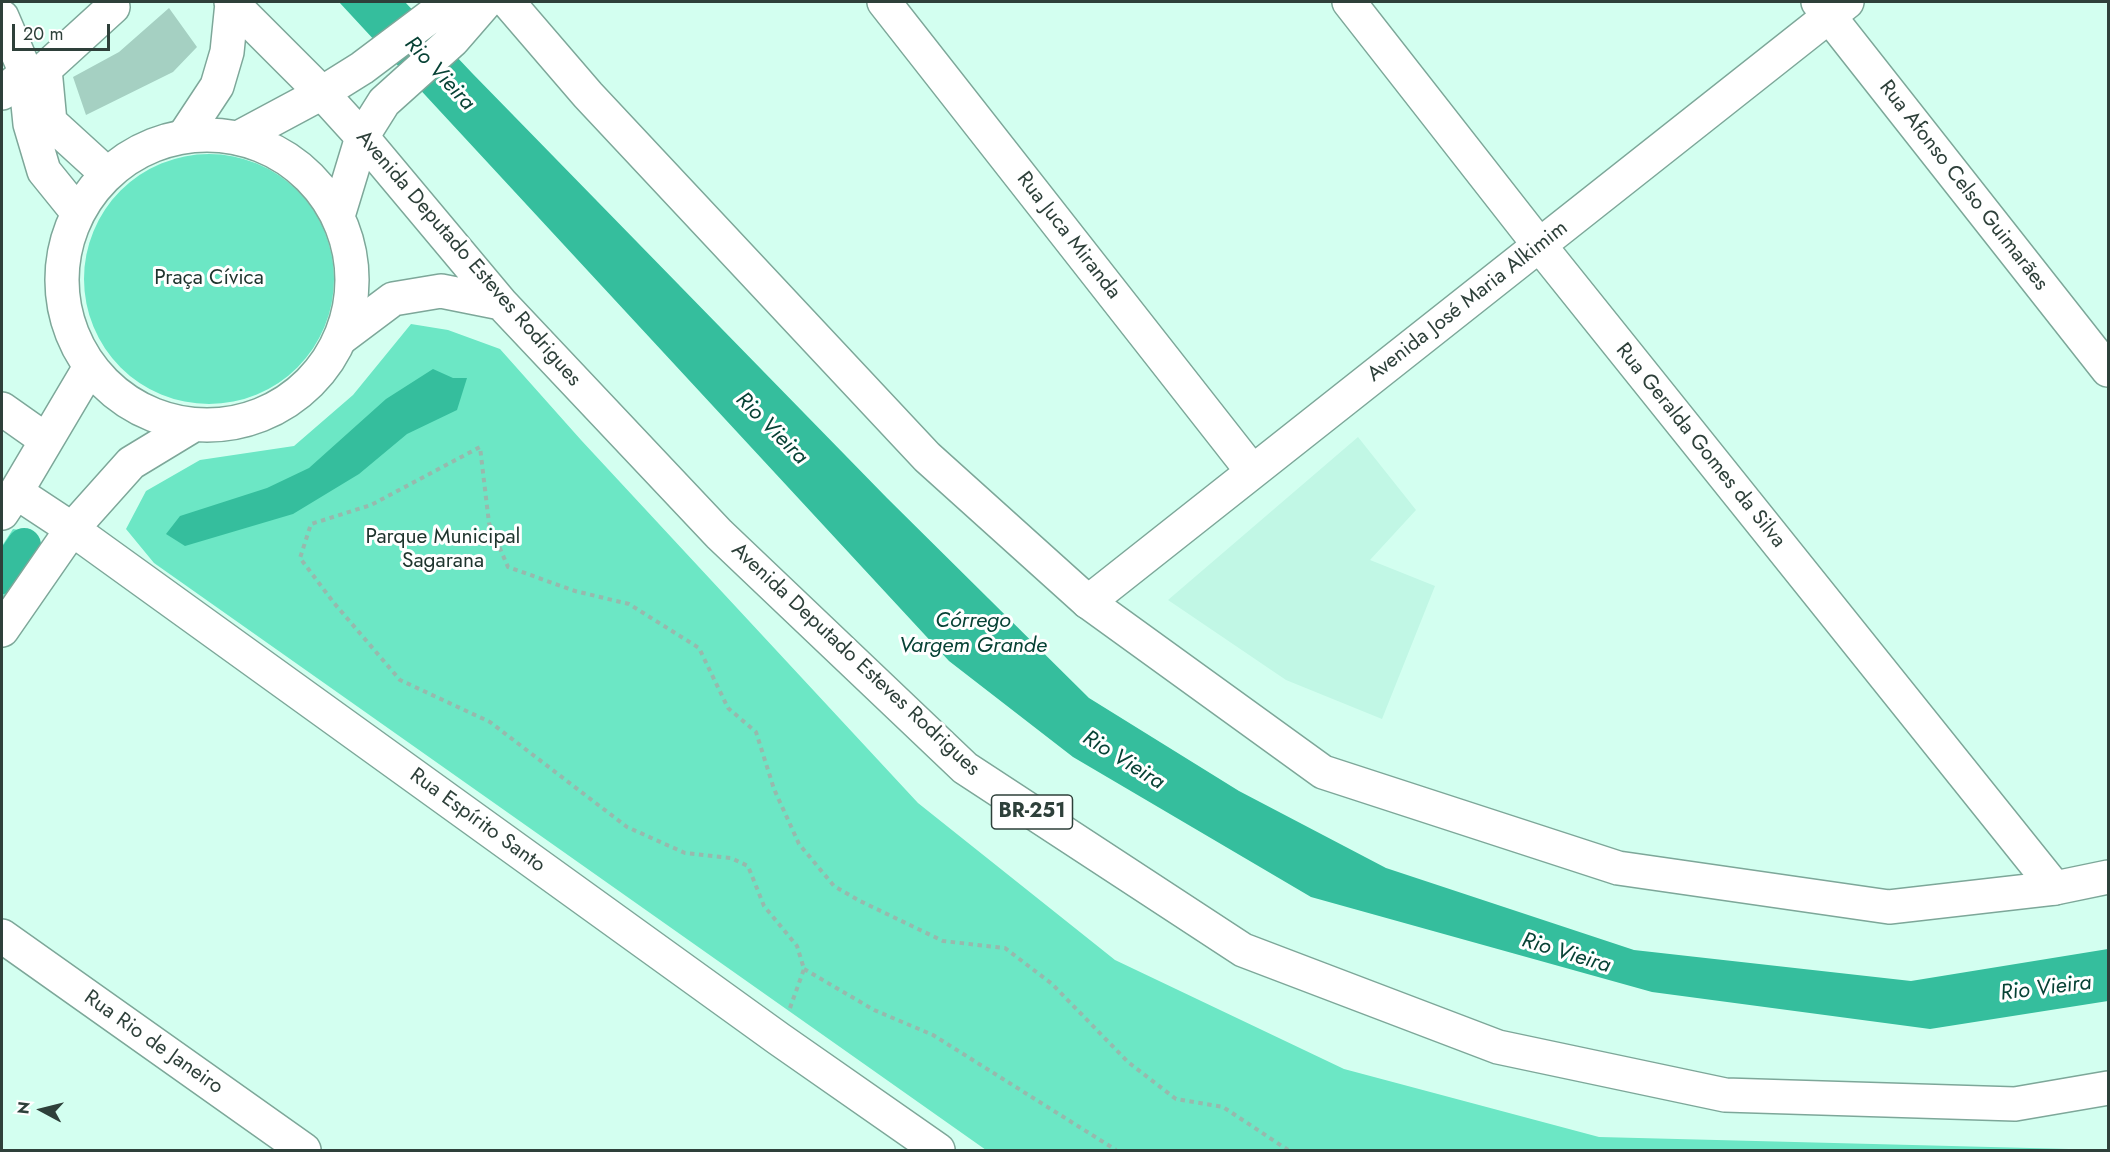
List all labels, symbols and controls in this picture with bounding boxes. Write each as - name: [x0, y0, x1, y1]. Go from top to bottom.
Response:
- scale bar: [15, 12, 112, 50]
- text: 20 m: [23, 21, 63, 47]
- water label: Rio Vieira: [398, 32, 480, 116]
- street label: Rua Afonso Celso Guimarães: [1873, 76, 2053, 296]
- street label: Avenida Deputado Esteves Rodrigues: [350, 126, 586, 392]
- street label: Rua Juca Miranda: [1010, 167, 1126, 305]
- street label: Avenida José Maria Alkimim: [1363, 216, 1573, 388]
- park label: Praça Cívica: [154, 266, 264, 292]
- street label: Rua Geralda Gomes da Silva: [1610, 339, 1790, 553]
- water label: Rio Vieira: [729, 387, 813, 471]
- park label: Parque Municipal Sagarana: [366, 525, 520, 575]
- street label: Avenida Deputado Esteves Rodrigues: [726, 538, 984, 782]
- water label: Córrego Vargem Grande: [899, 609, 1047, 660]
- water label: Rio Vieira: [1077, 726, 1169, 796]
- street label: Rua Espírito Santo: [404, 763, 550, 879]
- road number: BR-251: [992, 795, 1072, 829]
- water label: Rio Vieira: [1518, 928, 1614, 980]
- water label: Rio Vieira: [1999, 970, 2093, 1008]
- street label: Rua Rio de Janeiro: [79, 986, 227, 1100]
- north arrow: [12, 1080, 72, 1140]
- text: N: [11, 1100, 36, 1115]

